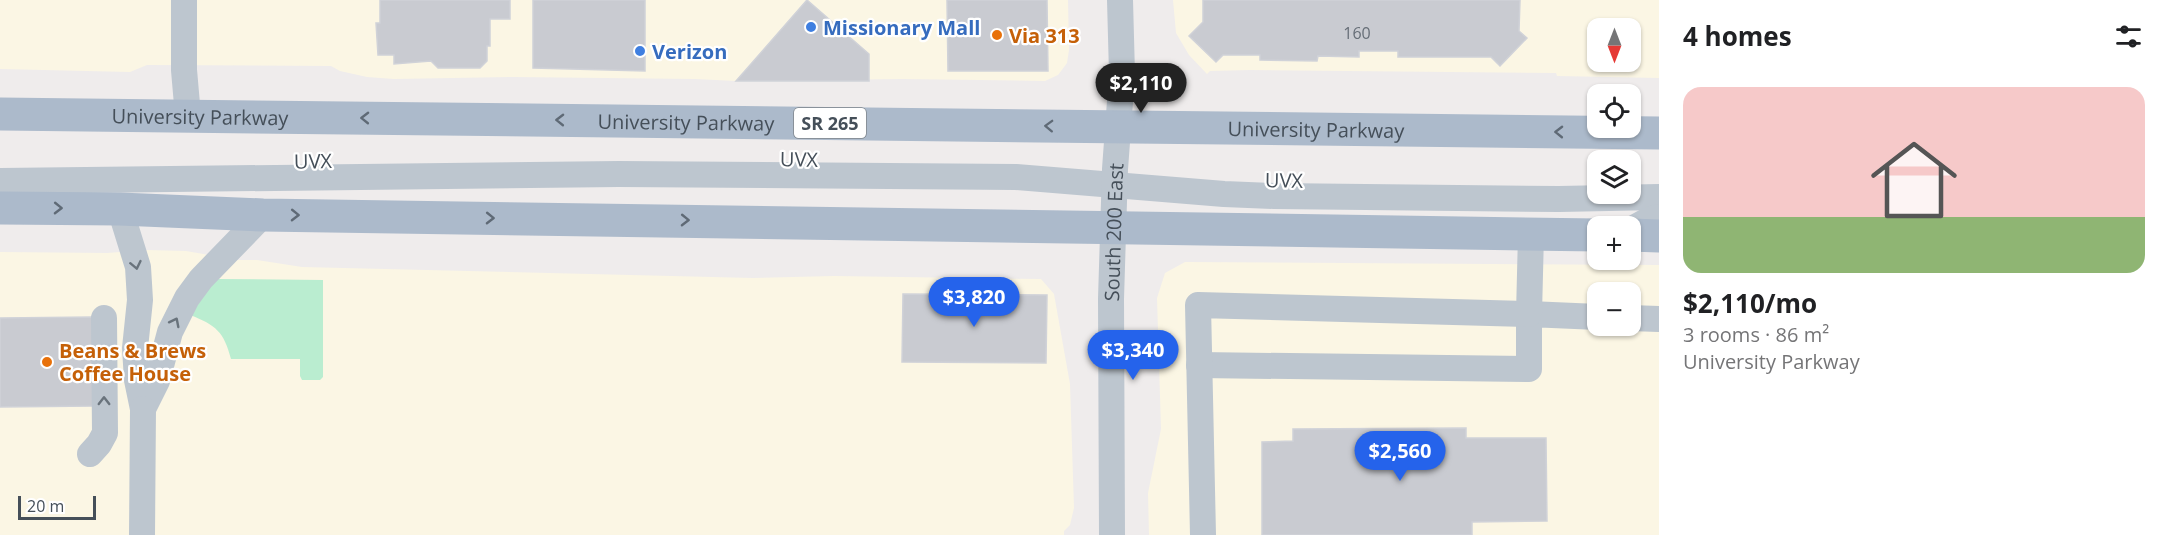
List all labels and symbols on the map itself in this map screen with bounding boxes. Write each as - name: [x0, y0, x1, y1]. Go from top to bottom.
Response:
- place label: Missionary Mall: [823, 14, 980, 41]
- north arrow: [1587, 18, 1641, 72]
- marker: Missionary Mall: [804, 20, 818, 34]
- place label: Via 313: [1009, 22, 1080, 49]
- house number: 160: [1343, 22, 1371, 44]
- marker: Via 313: [990, 28, 1004, 42]
- place label: Verizon: [652, 38, 727, 65]
- marker: Verizon: [633, 44, 647, 58]
- pin: $2,110: [1092, 63, 1190, 114]
- street label: University Parkway: [111, 102, 290, 131]
- street label: University Parkway: [597, 107, 775, 136]
- road number: SR 265: [794, 108, 866, 138]
- one-way arrow: [360, 112, 369, 124]
- one-way arrow: [555, 114, 564, 126]
- street label: University Parkway: [1227, 115, 1405, 144]
- one-way arrow: [1044, 120, 1053, 132]
- one-way arrow: [1554, 126, 1563, 138]
- street label: UVX: [780, 145, 819, 173]
- street label: UVX: [294, 147, 333, 175]
- street label: South 200 East: [1097, 162, 1129, 302]
- street label: UVX: [1265, 166, 1304, 194]
- one-way arrow: [54, 202, 63, 214]
- one-way arrow: [291, 209, 300, 221]
- one-way arrow: [486, 212, 495, 224]
- one-way arrow: [681, 214, 690, 226]
- one-way arrow: [129, 260, 142, 270]
- pin: $3,820: [925, 277, 1023, 328]
- one-way arrow: [167, 318, 179, 329]
- pin: $3,340: [1084, 330, 1182, 381]
- place label: Beans & Brews Coffee House: [59, 337, 206, 387]
- marker: Beans & Brews Coffee House: [40, 355, 54, 369]
- one-way arrow: [98, 396, 111, 405]
- pin: $2,560: [1351, 431, 1449, 482]
- scale bar: [18, 493, 96, 520]

